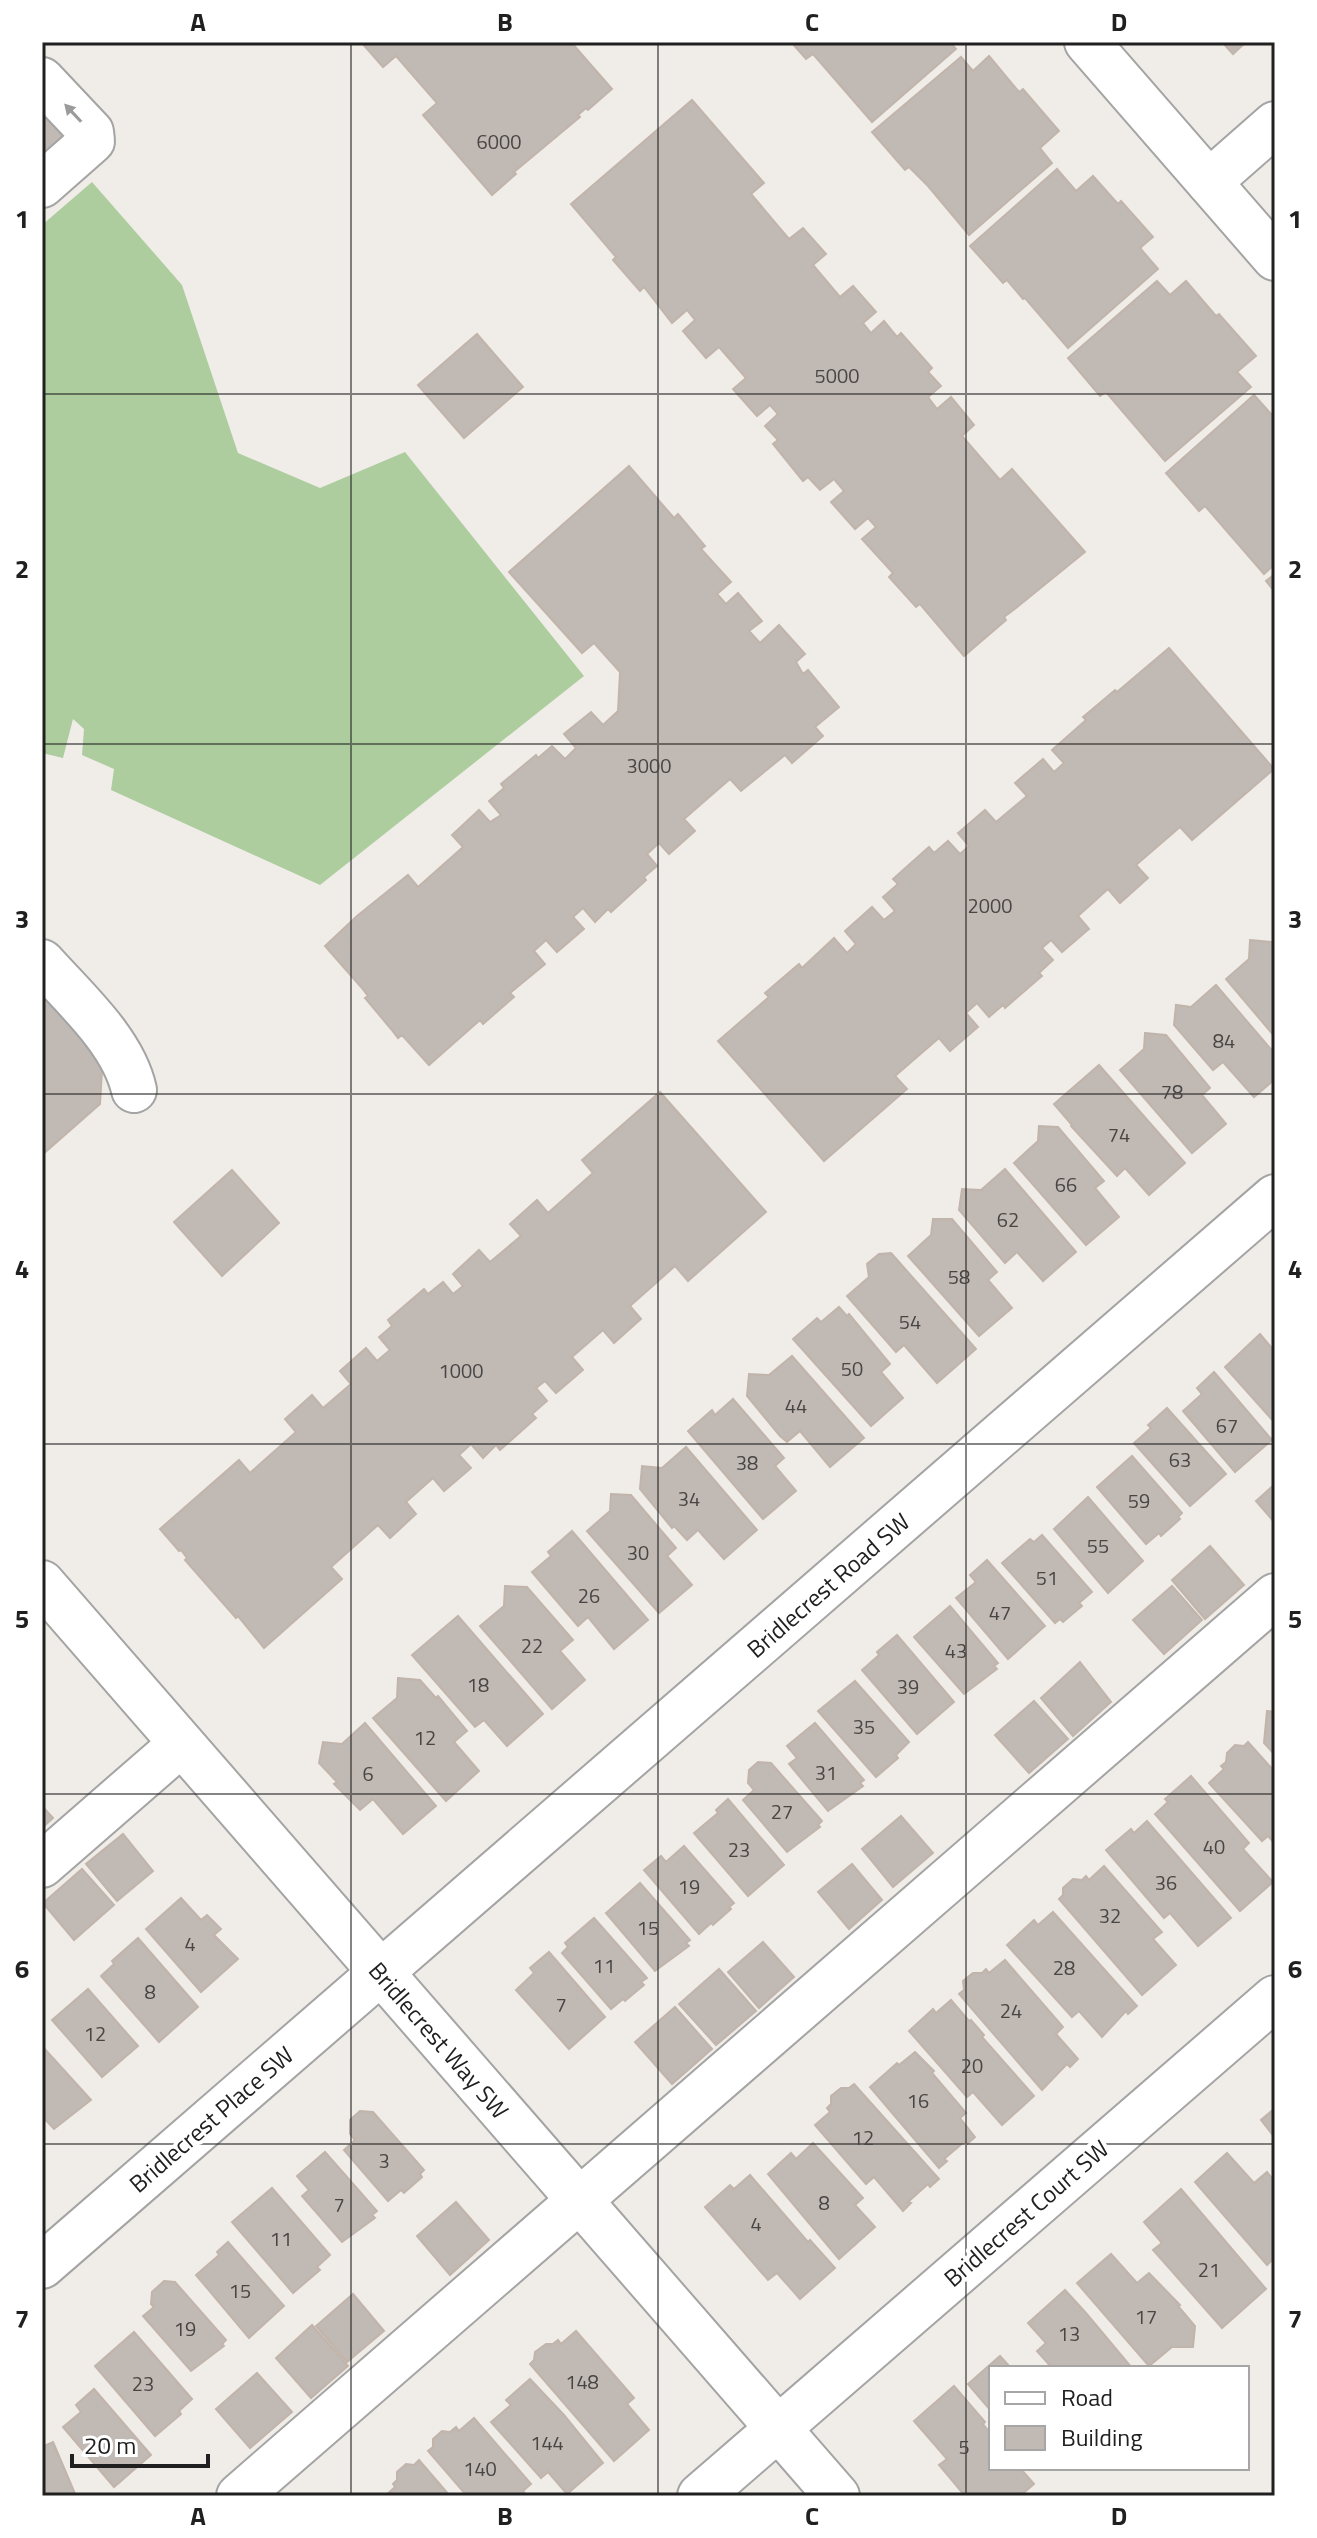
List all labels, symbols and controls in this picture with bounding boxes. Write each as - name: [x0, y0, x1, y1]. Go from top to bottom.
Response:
- text: A: [190, 2, 206, 41]
- text: B: [497, 2, 513, 41]
- text: C: [805, 2, 819, 41]
- text: D: [1111, 2, 1127, 41]
- one-way arrow: [64, 104, 82, 123]
- house number: 6000: [477, 126, 521, 157]
- text: 1: [15, 199, 29, 238]
- text: 1: [1288, 199, 1302, 238]
- house number: 5000: [815, 360, 859, 391]
- text: 2: [15, 549, 29, 588]
- text: 2: [1288, 549, 1302, 588]
- house number: 3000: [627, 750, 671, 781]
- house number: 2000: [968, 890, 1012, 921]
- text: 3: [15, 899, 29, 938]
- text: 3: [1288, 899, 1302, 938]
- house number: 84: [1213, 1025, 1235, 1056]
- house number: 78: [1161, 1076, 1183, 1107]
- house number: 74: [1108, 1119, 1130, 1150]
- house number: 66: [1055, 1169, 1077, 1200]
- house number: 62: [997, 1204, 1019, 1235]
- text: 4: [15, 1249, 29, 1288]
- text: 4: [1288, 1249, 1302, 1288]
- house number: 58: [948, 1261, 970, 1292]
- house number: 54: [899, 1306, 921, 1337]
- house number: 50: [841, 1353, 863, 1384]
- house number: 1000: [439, 1355, 483, 1386]
- house number: 44: [785, 1390, 807, 1421]
- house number: 67: [1216, 1410, 1238, 1441]
- house number: 63: [1169, 1444, 1191, 1475]
- house number: 38: [736, 1447, 758, 1478]
- house number: 34: [678, 1483, 700, 1514]
- house number: 59: [1128, 1485, 1150, 1516]
- street label: Bridlecrest Road SW: [739, 1504, 917, 1666]
- house number: 55: [1087, 1530, 1109, 1561]
- house number: 30: [627, 1537, 649, 1568]
- house number: 51: [1036, 1562, 1058, 1593]
- house number: 26: [578, 1580, 600, 1611]
- house number: 47: [989, 1597, 1011, 1628]
- text: 5: [15, 1599, 29, 1638]
- text: 5: [1288, 1599, 1302, 1638]
- house number: 22: [521, 1630, 543, 1661]
- house number: 43: [945, 1635, 967, 1666]
- house number: 18: [467, 1669, 489, 1700]
- house number: 39: [897, 1671, 919, 1702]
- house number: 35: [853, 1711, 875, 1742]
- house number: 12: [414, 1722, 436, 1753]
- house number: 31: [815, 1757, 837, 1788]
- house number: 6: [362, 1758, 374, 1789]
- house number: 27: [771, 1796, 793, 1827]
- house number: 40: [1203, 1831, 1225, 1862]
- house number: 23: [728, 1834, 750, 1865]
- house number: 36: [1155, 1867, 1177, 1898]
- house number: 19: [678, 1871, 700, 1902]
- house number: 32: [1099, 1900, 1121, 1931]
- house number: 15: [637, 1912, 659, 1943]
- house number: 4: [184, 1928, 196, 1959]
- text: 6: [15, 1949, 29, 1988]
- text: 6: [1288, 1949, 1302, 1988]
- house number: 11: [593, 1950, 615, 1981]
- house number: 28: [1053, 1952, 1075, 1983]
- street label: Bridlecrest Way SW: [360, 1953, 518, 2127]
- house number: 8: [144, 1976, 156, 2007]
- house number: 7: [555, 1989, 567, 2020]
- house number: 24: [1000, 1995, 1022, 2026]
- house number: 12: [84, 2018, 106, 2049]
- street label: Bridlecrest Place SW: [121, 2037, 301, 2201]
- house number: 20: [961, 2050, 983, 2081]
- house number: 16: [907, 2085, 929, 2116]
- house number: 12: [852, 2122, 874, 2153]
- street label: Bridlecrest Court SW: [935, 2131, 1117, 2295]
- house number: 3: [378, 2145, 390, 2176]
- house number: 8: [818, 2187, 830, 2218]
- house number: 7: [333, 2189, 345, 2220]
- house number: 4: [750, 2208, 762, 2239]
- house number: 11: [270, 2223, 292, 2254]
- house number: 21: [1198, 2254, 1220, 2285]
- house number: 15: [229, 2275, 251, 2306]
- text: 7: [15, 2299, 29, 2338]
- text: 7: [1288, 2299, 1302, 2338]
- house number: 17: [1135, 2301, 1157, 2332]
- house number: 19: [174, 2313, 196, 2344]
- house number: 13: [1058, 2318, 1080, 2349]
- house number: 148: [565, 2366, 599, 2397]
- legend: [989, 2366, 1249, 2470]
- house number: 23: [132, 2368, 154, 2399]
- text: Road: [1061, 2379, 1113, 2415]
- scale bar: [72, 2418, 208, 2468]
- text: Building: [1061, 2419, 1143, 2455]
- text: 20 m: [84, 2427, 136, 2463]
- house number: 144: [530, 2427, 564, 2458]
- house number: 5: [958, 2431, 970, 2462]
- house number: 140: [463, 2453, 497, 2484]
- text: A: [190, 2496, 206, 2535]
- text: B: [497, 2496, 513, 2535]
- text: C: [805, 2496, 819, 2535]
- text: D: [1111, 2496, 1127, 2535]

